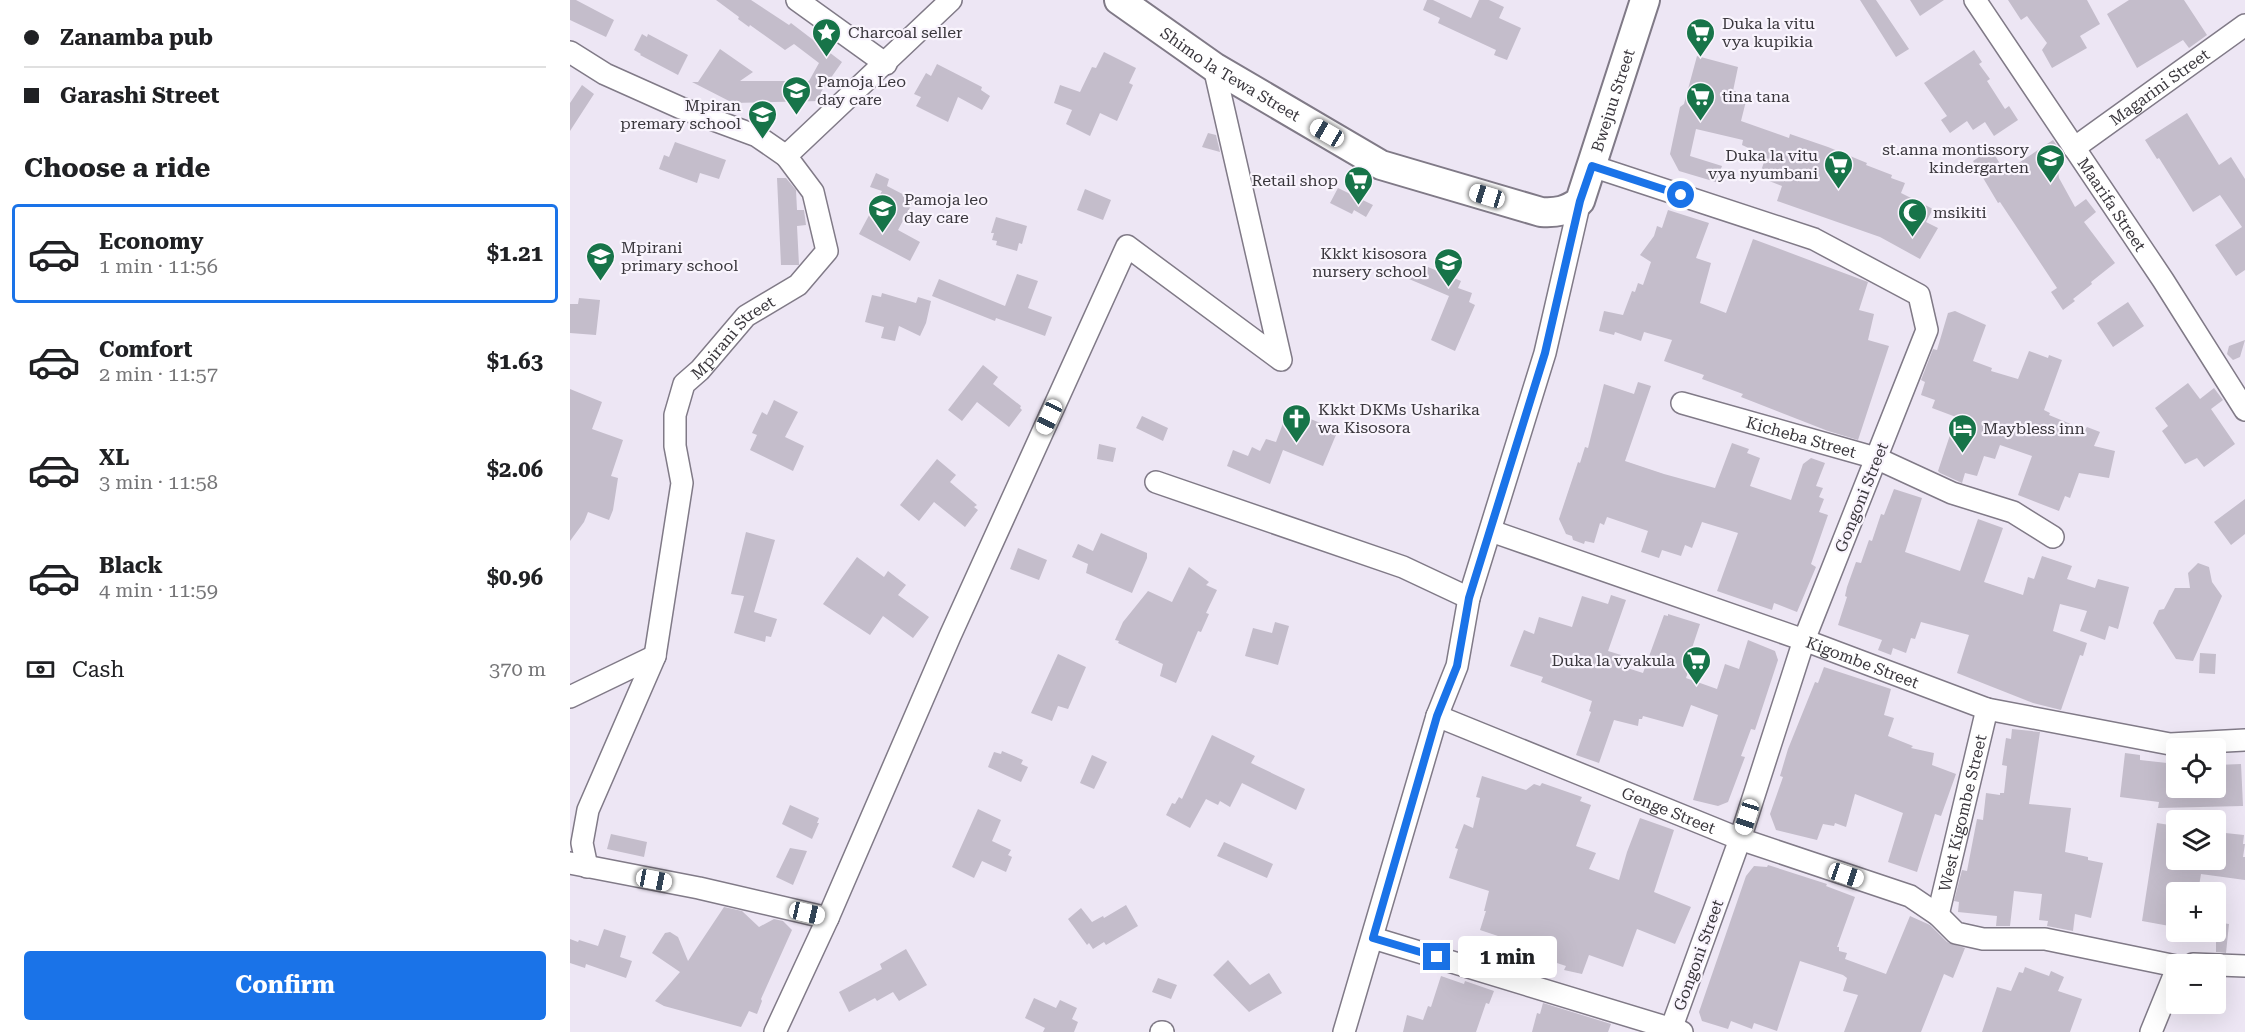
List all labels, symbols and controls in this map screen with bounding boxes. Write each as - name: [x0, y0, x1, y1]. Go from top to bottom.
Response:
- place label: Duka la vitu vya kupikia: [1722, 14, 1815, 51]
- place icon: Charcoal seller: [811, 16, 843, 58]
- supermarket icon: Duka la vitu vya kupikia: [1685, 16, 1717, 58]
- place label: Charcoal seller: [848, 23, 963, 42]
- street label: Shimo la Tewa Street: [1157, 23, 1304, 126]
- text: Zanamba pub: [60, 25, 213, 50]
- street label: Magarini Street: [2106, 45, 2213, 129]
- street label: Bwejuu Street: [1587, 47, 1639, 154]
- place label: Pamoja Leo day care: [817, 72, 906, 109]
- school or university icon: Pamoja Leo day care: [780, 74, 812, 116]
- supermarket icon: tina tana: [1685, 80, 1717, 122]
- text: Garashi Street: [60, 83, 219, 108]
- place label: tina tana: [1722, 87, 1790, 106]
- place label: Mpiran premary school: [620, 96, 741, 133]
- school or university icon: Mpiran premary school: [746, 98, 778, 140]
- car: [1307, 116, 1347, 150]
- place label: st.anna montissory kindergarten: [1882, 140, 2030, 177]
- school or university icon: st.anna montissory kindergarten: [2034, 142, 2066, 184]
- place label: Duka la vitu vya nyumbani: [1708, 146, 1818, 183]
- supermarket icon: Duka la vitu vya nyumbani: [1823, 148, 1855, 190]
- text: Choose a ride: [24, 152, 210, 184]
- street label: Maarifa Street: [2074, 154, 2150, 255]
- supermarket icon: Retail shop: [1343, 164, 1375, 206]
- place label: Retail shop: [1251, 171, 1338, 190]
- route start: [1667, 181, 1694, 208]
- car: [1467, 182, 1507, 210]
- place label: Pamoja leo day care: [904, 190, 988, 227]
- school or university icon: Pamoja leo day care: [867, 192, 899, 234]
- mosque icon: msikiti: [1896, 196, 1928, 238]
- place label: msikiti: [1933, 203, 1987, 222]
- icon: car: [27, 227, 81, 281]
- text: Economy: [99, 229, 203, 254]
- place label: Mpirani primary school: [621, 238, 738, 275]
- school or university icon: Mpirani primary school: [584, 240, 616, 282]
- text: $1.21: [487, 241, 543, 266]
- place label: Kkkt kisosora nursery school: [1312, 244, 1427, 281]
- school or university icon: Kkkt kisosora nursery school: [1432, 246, 1464, 288]
- text: 1 min · 11:56: [99, 254, 218, 278]
- street label: Mpirani Street: [687, 292, 778, 383]
- icon: car: [27, 335, 81, 389]
- text: Comfort: [99, 337, 192, 362]
- text: $1.63: [487, 349, 543, 374]
- text: 2 min · 11:57: [99, 362, 218, 386]
- car: [1033, 397, 1065, 437]
- place label: Kkkt DKMs Usharika wa Kisosora: [1318, 400, 1480, 437]
- church icon: Kkkt DKMs Usharika wa Kisosora: [1281, 402, 1313, 444]
- hotel icon: Maybless inn: [1946, 412, 1978, 454]
- street label: Kicheba Street: [1744, 413, 1858, 462]
- place label: Maybless inn: [1983, 419, 2085, 438]
- street label: Gongoni Street: [1831, 439, 1892, 555]
- icon: car: [27, 443, 81, 497]
- text: XL: [99, 445, 129, 470]
- text: $2.06: [487, 457, 543, 482]
- text: 3 min · 11:58: [99, 470, 218, 494]
- icon: car: [27, 551, 81, 605]
- text: Black: [99, 553, 163, 578]
- text: $0.96: [487, 565, 543, 590]
- text: 4 min · 11:59: [99, 578, 218, 602]
- street label: Kigombe Street: [1803, 633, 1921, 692]
- supermarket icon: Duka la vyakula: [1680, 644, 1712, 686]
- place label: Duka la vyakula: [1552, 651, 1675, 670]
- icon: cash: [24, 653, 57, 686]
- text: Cash: [72, 657, 124, 682]
- text: 370 m: [489, 657, 546, 681]
- street label: West Kigombe Street: [1935, 733, 1991, 893]
- map controls: [2166, 738, 2226, 1014]
- button: locate: [2166, 738, 2226, 798]
- street label: Genge Street: [1619, 783, 1718, 838]
- car: [1733, 797, 1761, 837]
- button: layers: [2166, 810, 2226, 870]
- car: [1826, 861, 1866, 889]
- car: [635, 868, 673, 892]
- button: +: [2166, 882, 2226, 942]
- street label: Gongoni Street: [1670, 897, 1727, 1013]
- car: [787, 900, 827, 926]
- callout: 1 min: [1458, 936, 1557, 978]
- route end: [1423, 943, 1450, 970]
- text: 1 min: [1480, 945, 1535, 969]
- button: Confirm: [24, 951, 546, 1020]
- button: −: [2166, 954, 2226, 1014]

